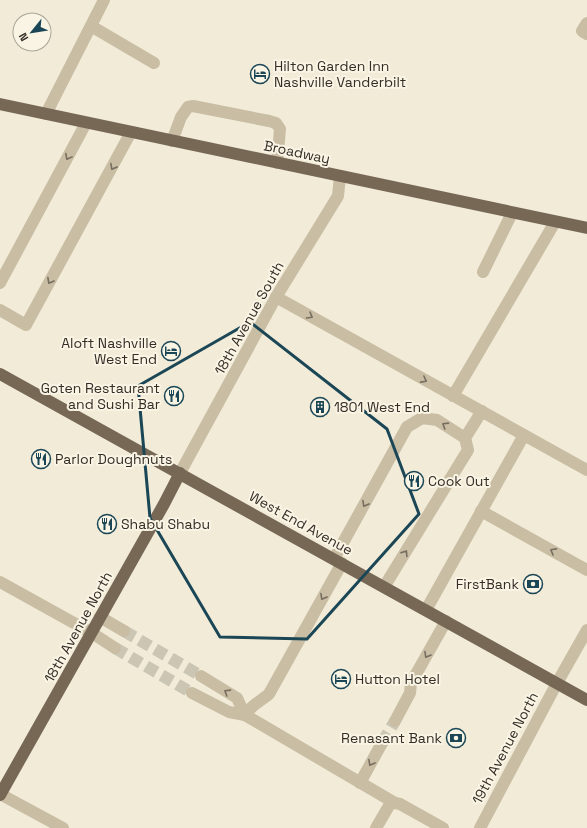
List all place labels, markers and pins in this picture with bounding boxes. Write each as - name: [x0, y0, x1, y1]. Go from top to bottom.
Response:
- place label: Hilton Garden Inn Nashville Vanderbilt: [274, 57, 406, 91]
- hotel icon: Hilton Garden Inn Nashville Vanderbilt: [249, 63, 271, 85]
- place label: Aloft Nashville West End: [61, 334, 157, 368]
- hotel icon: Aloft Nashville West End: [160, 340, 182, 362]
- place label: Goten Restaurant and Sushi Bar: [41, 379, 160, 413]
- restaurant icon: Goten Restaurant and Sushi Bar: [163, 385, 185, 407]
- building icon: 1801 West End: [309, 396, 331, 418]
- place label: 1801 West End: [334, 398, 430, 416]
- restaurant icon: Parlor Doughnuts: [30, 448, 52, 470]
- place label: Parlor Doughnuts: [55, 450, 172, 468]
- restaurant icon: Cook Out: [403, 470, 425, 492]
- place label: Cook Out: [428, 472, 490, 490]
- restaurant icon: Shabu Shabu: [96, 513, 118, 535]
- place label: Shabu Shabu: [121, 515, 210, 533]
- bank icon: FirstBank: [522, 573, 544, 595]
- place label: FirstBank: [456, 575, 519, 593]
- hotel icon: Hutton Hotel: [330, 668, 352, 690]
- place label: Hutton Hotel: [355, 670, 440, 688]
- bank icon: Renasant Bank: [445, 727, 467, 749]
- place label: Renasant Bank: [341, 729, 442, 747]

